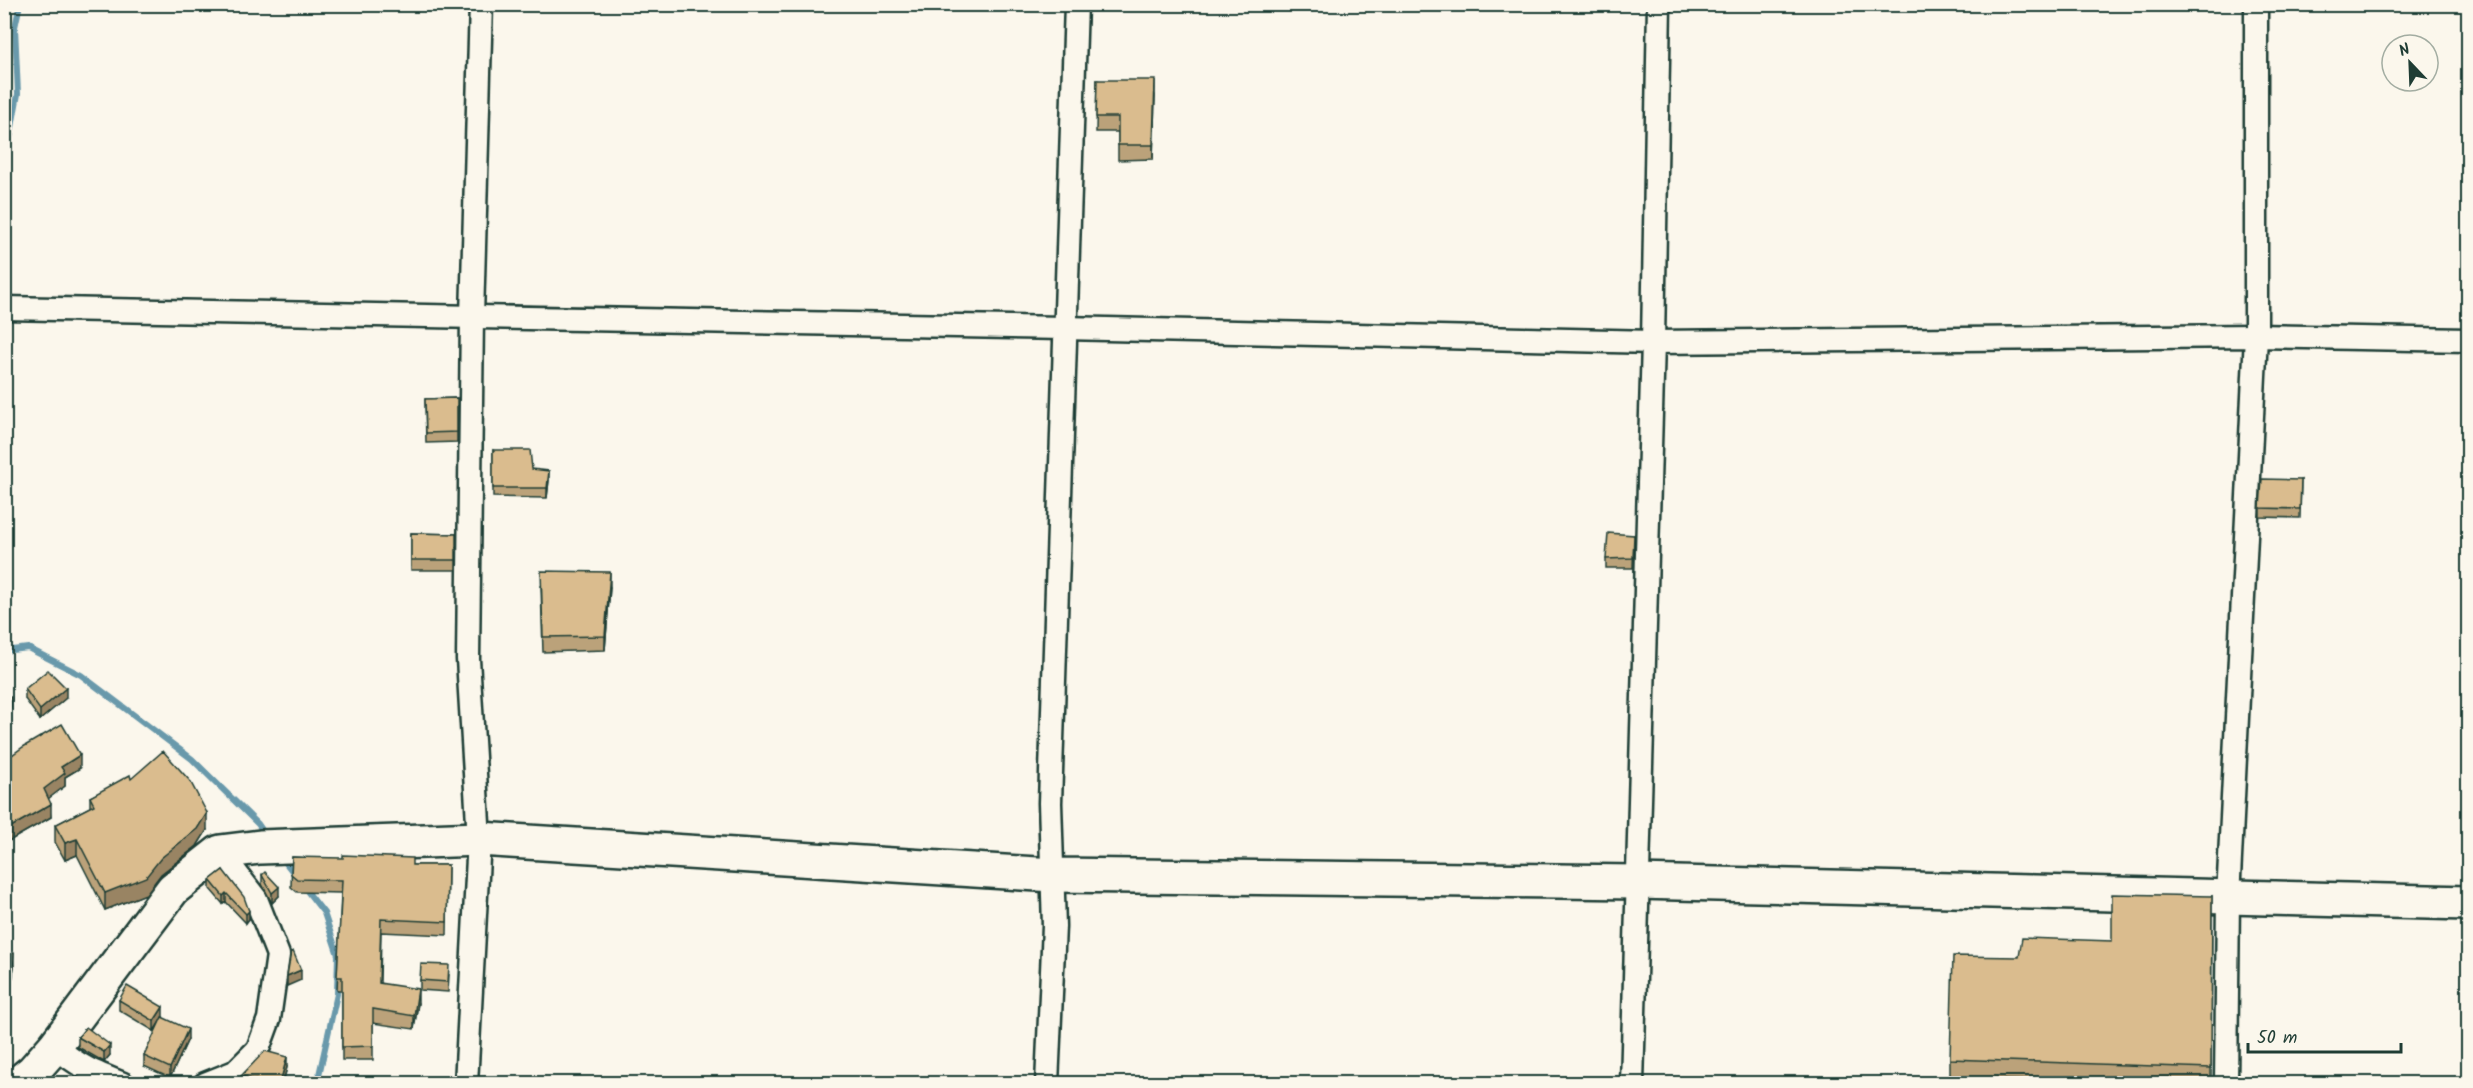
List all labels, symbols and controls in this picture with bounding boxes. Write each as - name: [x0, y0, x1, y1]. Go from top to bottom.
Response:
- north arrow: [2380, 33, 2440, 93]
- text: N: [2395, 37, 2414, 64]
- scale bar: [2248, 1016, 2401, 1054]
- text: 50 m: [2257, 1024, 2297, 1053]

